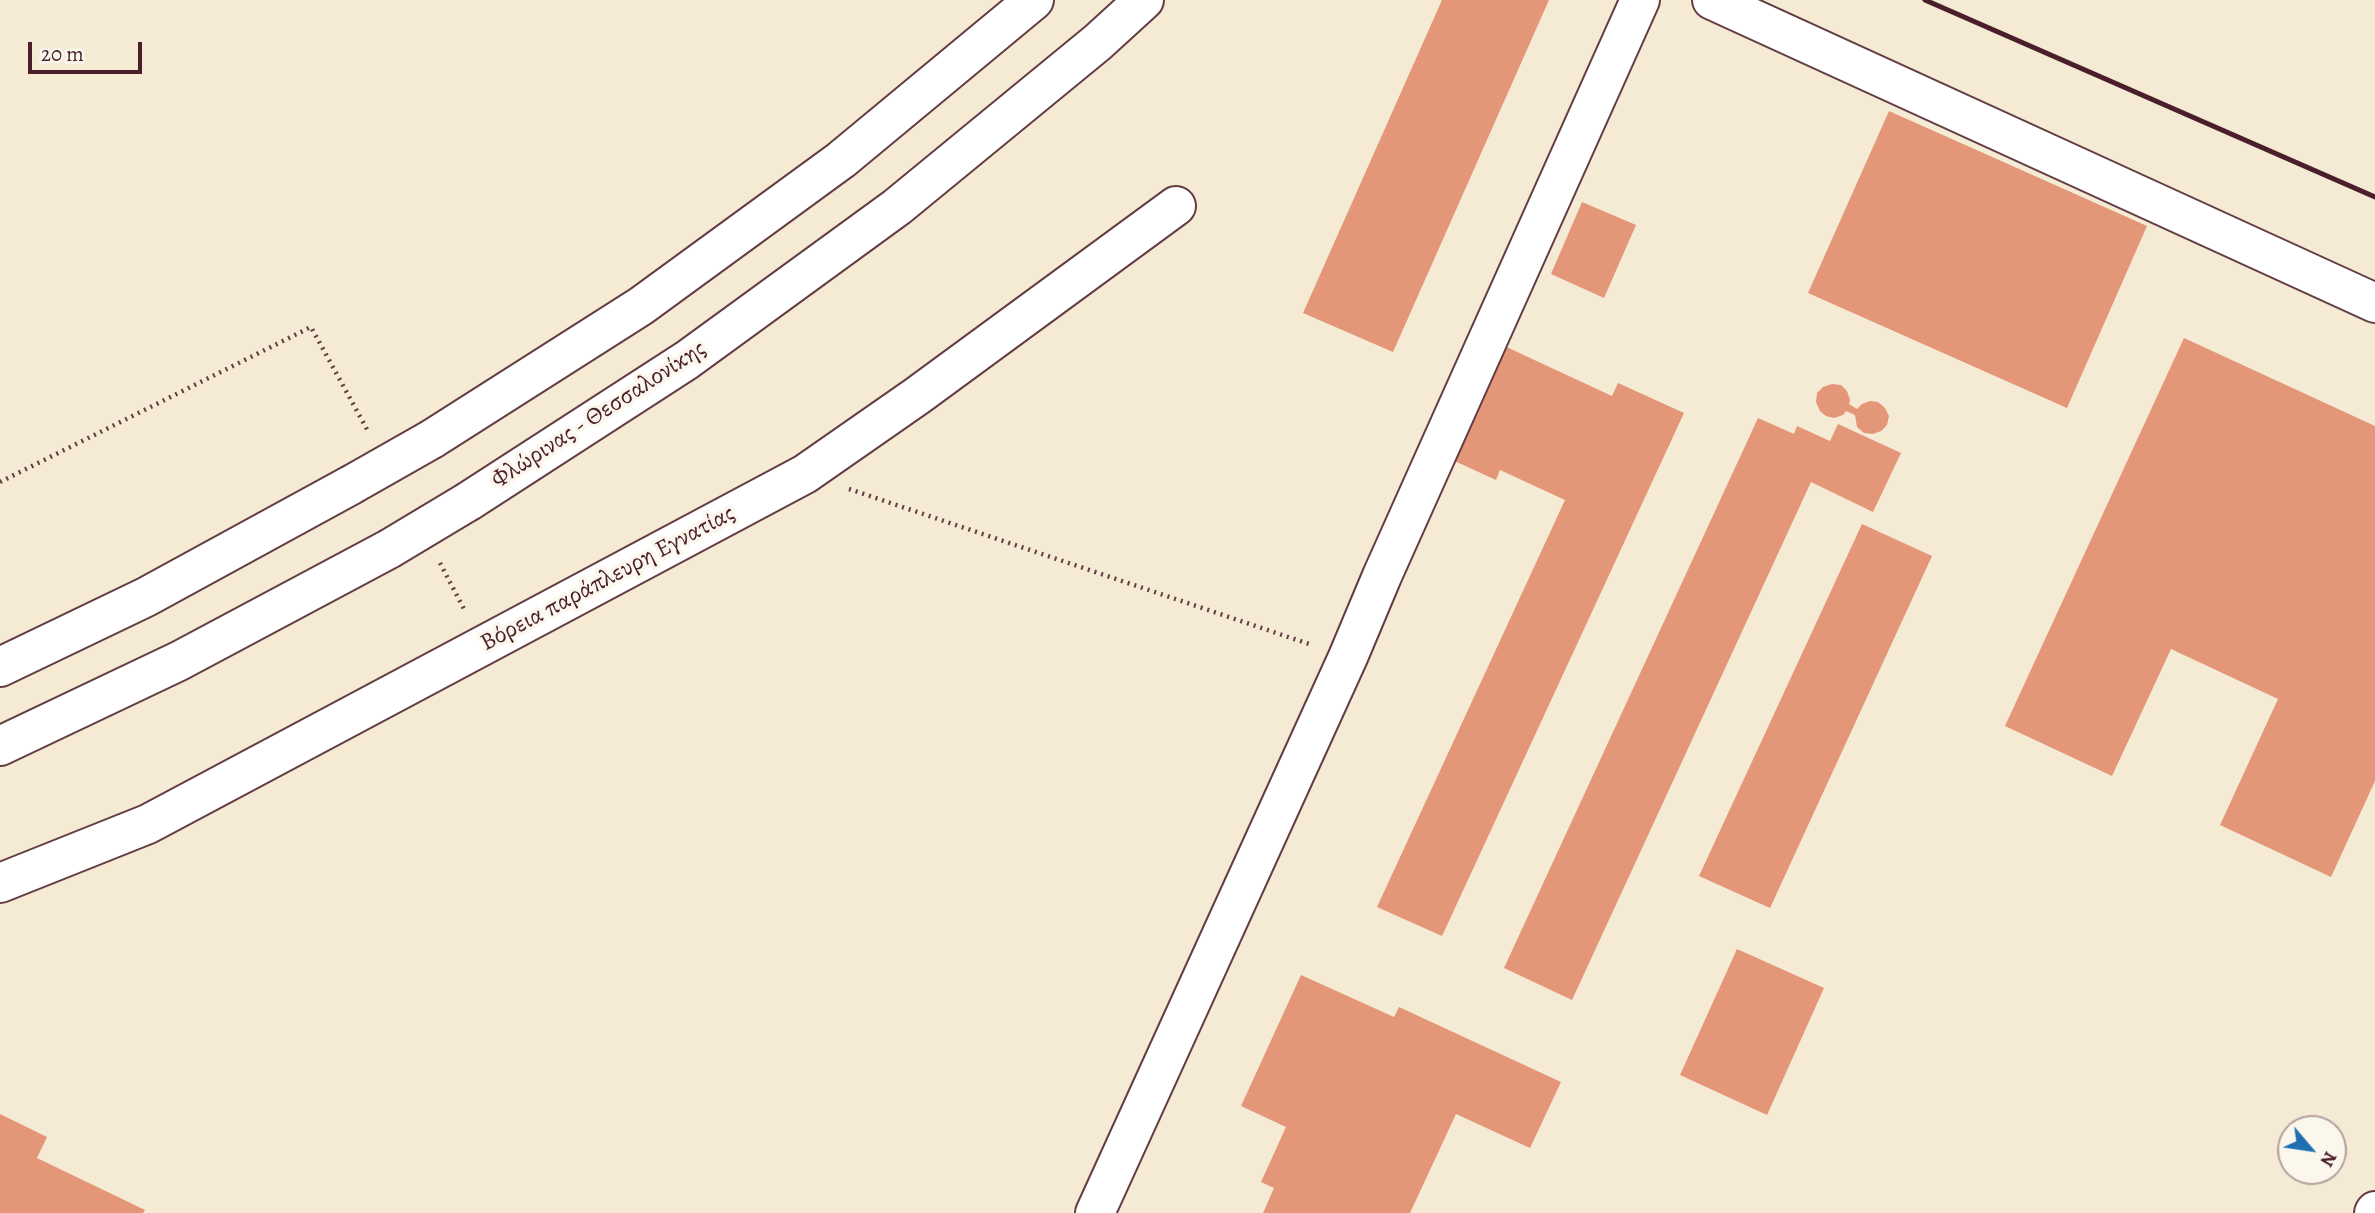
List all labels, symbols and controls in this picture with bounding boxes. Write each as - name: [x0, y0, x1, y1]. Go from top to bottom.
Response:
- scale bar: [32, 28, 145, 72]
- text: 20 m: [41, 40, 84, 68]
- street label: Φλώρινας - Θεσσαλονίκης: [486, 335, 712, 495]
- street label: Βόρεια παράπλευρη Εγνατίας: [476, 500, 740, 658]
- north arrow: [2277, 1115, 2347, 1185]
- text: N: [2314, 1147, 2343, 1172]

